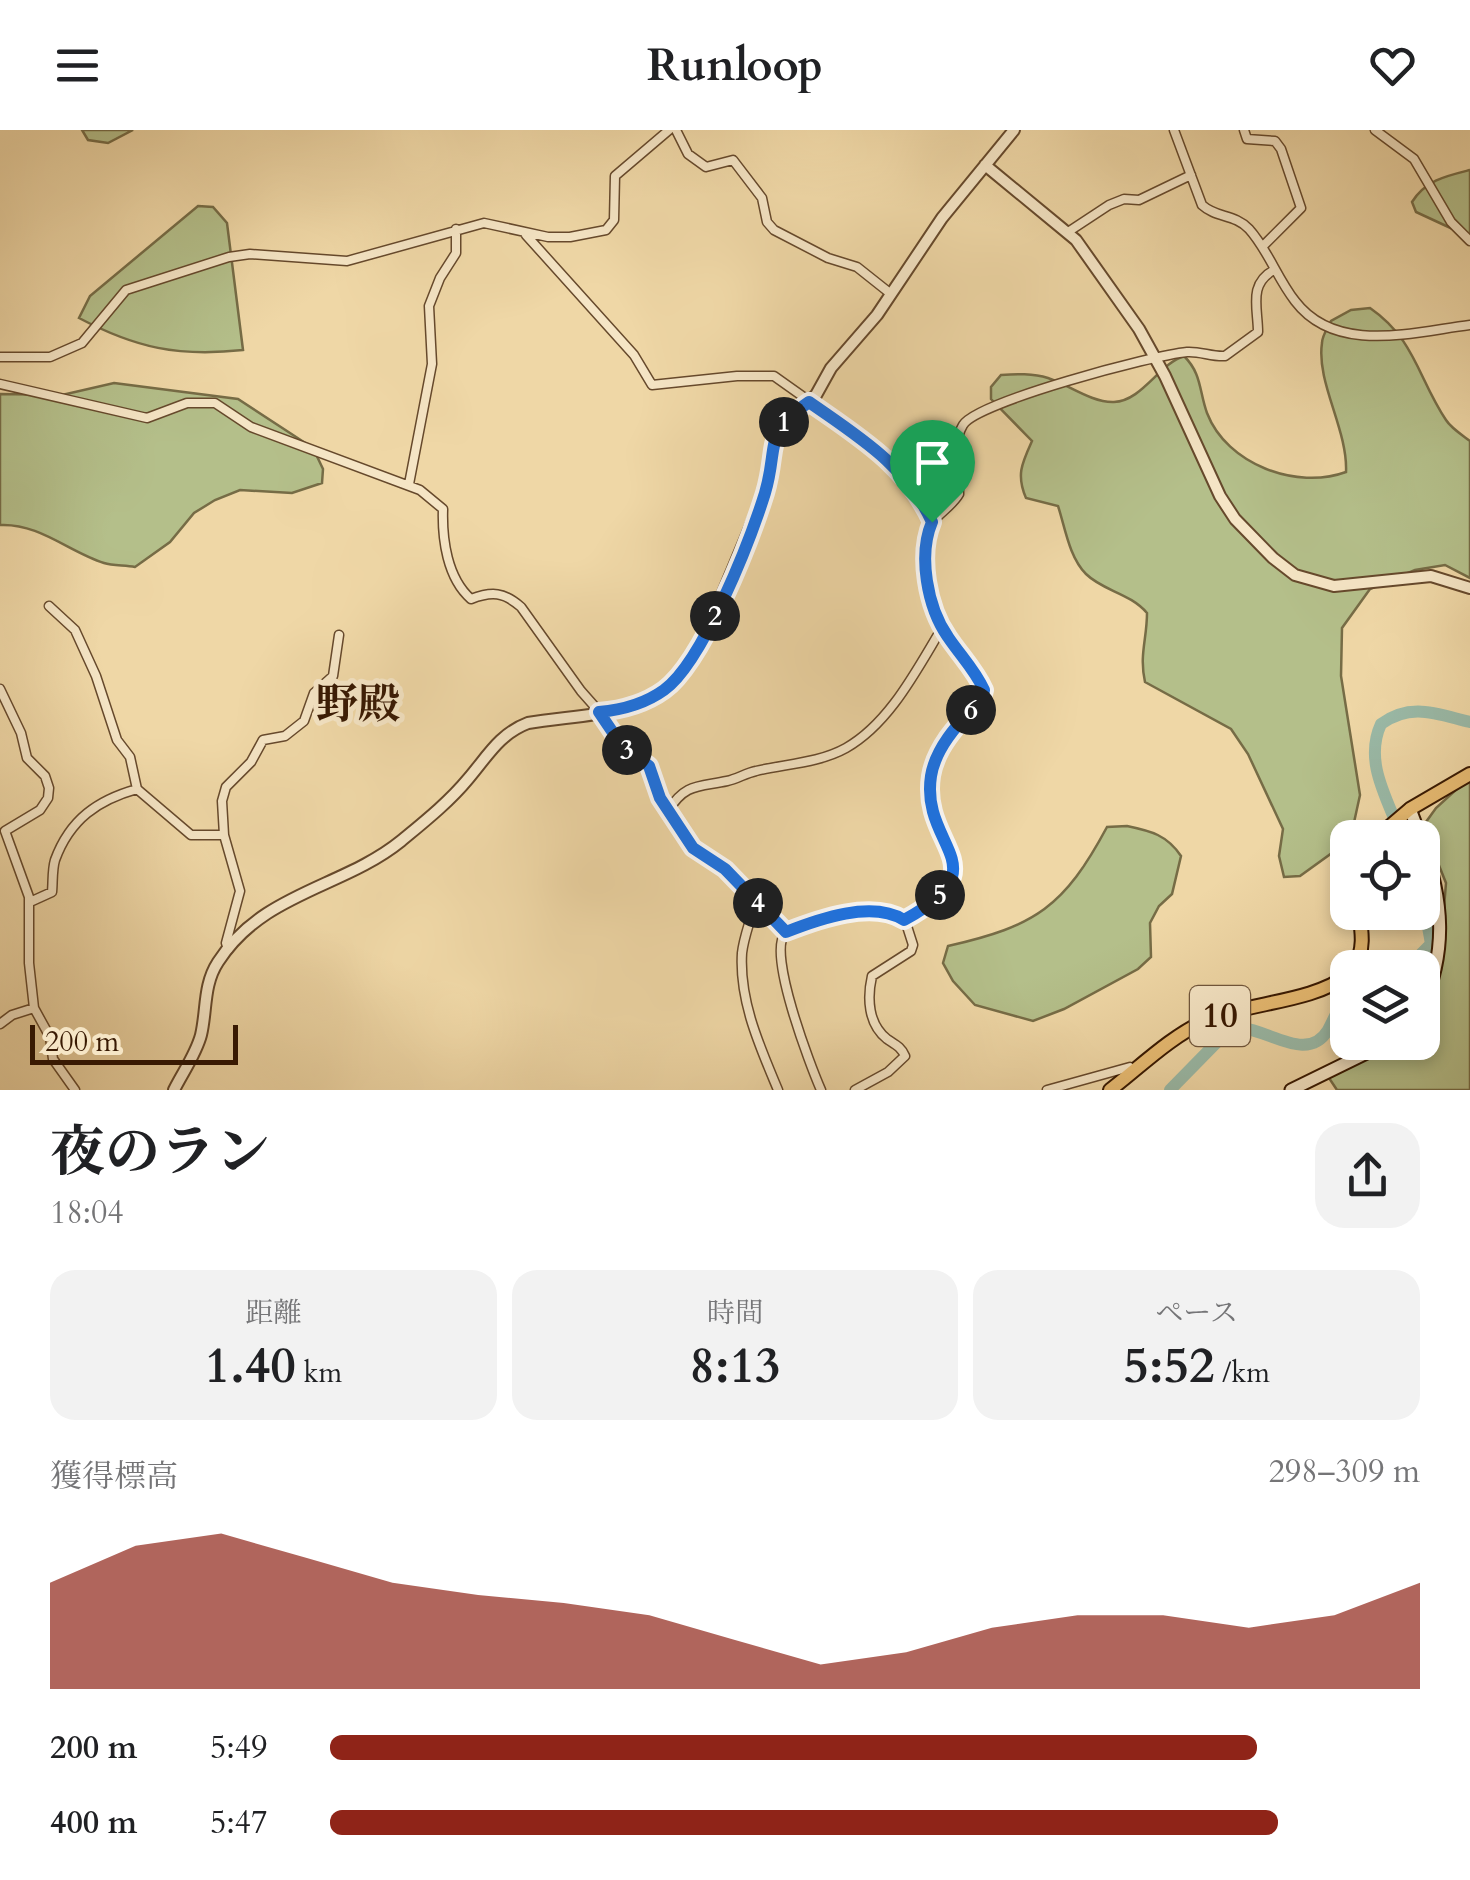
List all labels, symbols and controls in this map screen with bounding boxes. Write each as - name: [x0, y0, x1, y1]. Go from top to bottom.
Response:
- text: Runloop: [647, 35, 823, 96]
- icon: menu: [50, 38, 105, 93]
- icon: heart: [1365, 38, 1420, 93]
- pin: 1: [759, 397, 809, 447]
- text: 1: [777, 403, 791, 441]
- pin: [890, 420, 975, 523]
- icon: arrive: [905, 435, 960, 490]
- pin: 2: [690, 591, 740, 641]
- text: 2: [708, 597, 722, 635]
- district label: 野殿: [316, 676, 400, 733]
- pin: 6: [946, 685, 996, 735]
- text: 6: [964, 691, 978, 729]
- pin: 3: [602, 725, 652, 775]
- text: 3: [620, 731, 634, 769]
- map controls: [1330, 820, 1440, 1060]
- button: locate: [1330, 820, 1440, 930]
- pin: 5: [915, 870, 965, 920]
- text: 5: [933, 876, 947, 914]
- pin: 4: [733, 878, 783, 928]
- text: 4: [751, 884, 765, 922]
- button: layers: [1330, 950, 1440, 1060]
- road number: 10: [1190, 986, 1250, 1046]
- scale bar: [30, 1020, 238, 1064]
- text: 200 m: [45, 1023, 119, 1061]
- text: 夜のラン: [50, 1116, 270, 1190]
- button: share: [1315, 1123, 1420, 1228]
- text: 18:04: [50, 1191, 124, 1235]
- text: 距離: [245, 1294, 301, 1332]
- text: 時間: [707, 1294, 763, 1332]
- text: ペース: [1155, 1294, 1238, 1332]
- text: 1.40: [205, 1332, 296, 1400]
- text: 8:13: [689, 1332, 781, 1400]
- text: 5:52: [1123, 1332, 1215, 1400]
- text: km: [296, 1354, 342, 1392]
- text: /km: [1215, 1354, 1270, 1392]
- text: 298–309 m: [1268, 1450, 1420, 1494]
- text: 獲得標高: [50, 1455, 178, 1499]
- text: 200 m: [50, 1726, 137, 1770]
- text: 5:49: [210, 1726, 267, 1770]
- text: 400 m: [50, 1801, 137, 1845]
- text: 5:47: [210, 1801, 267, 1845]

